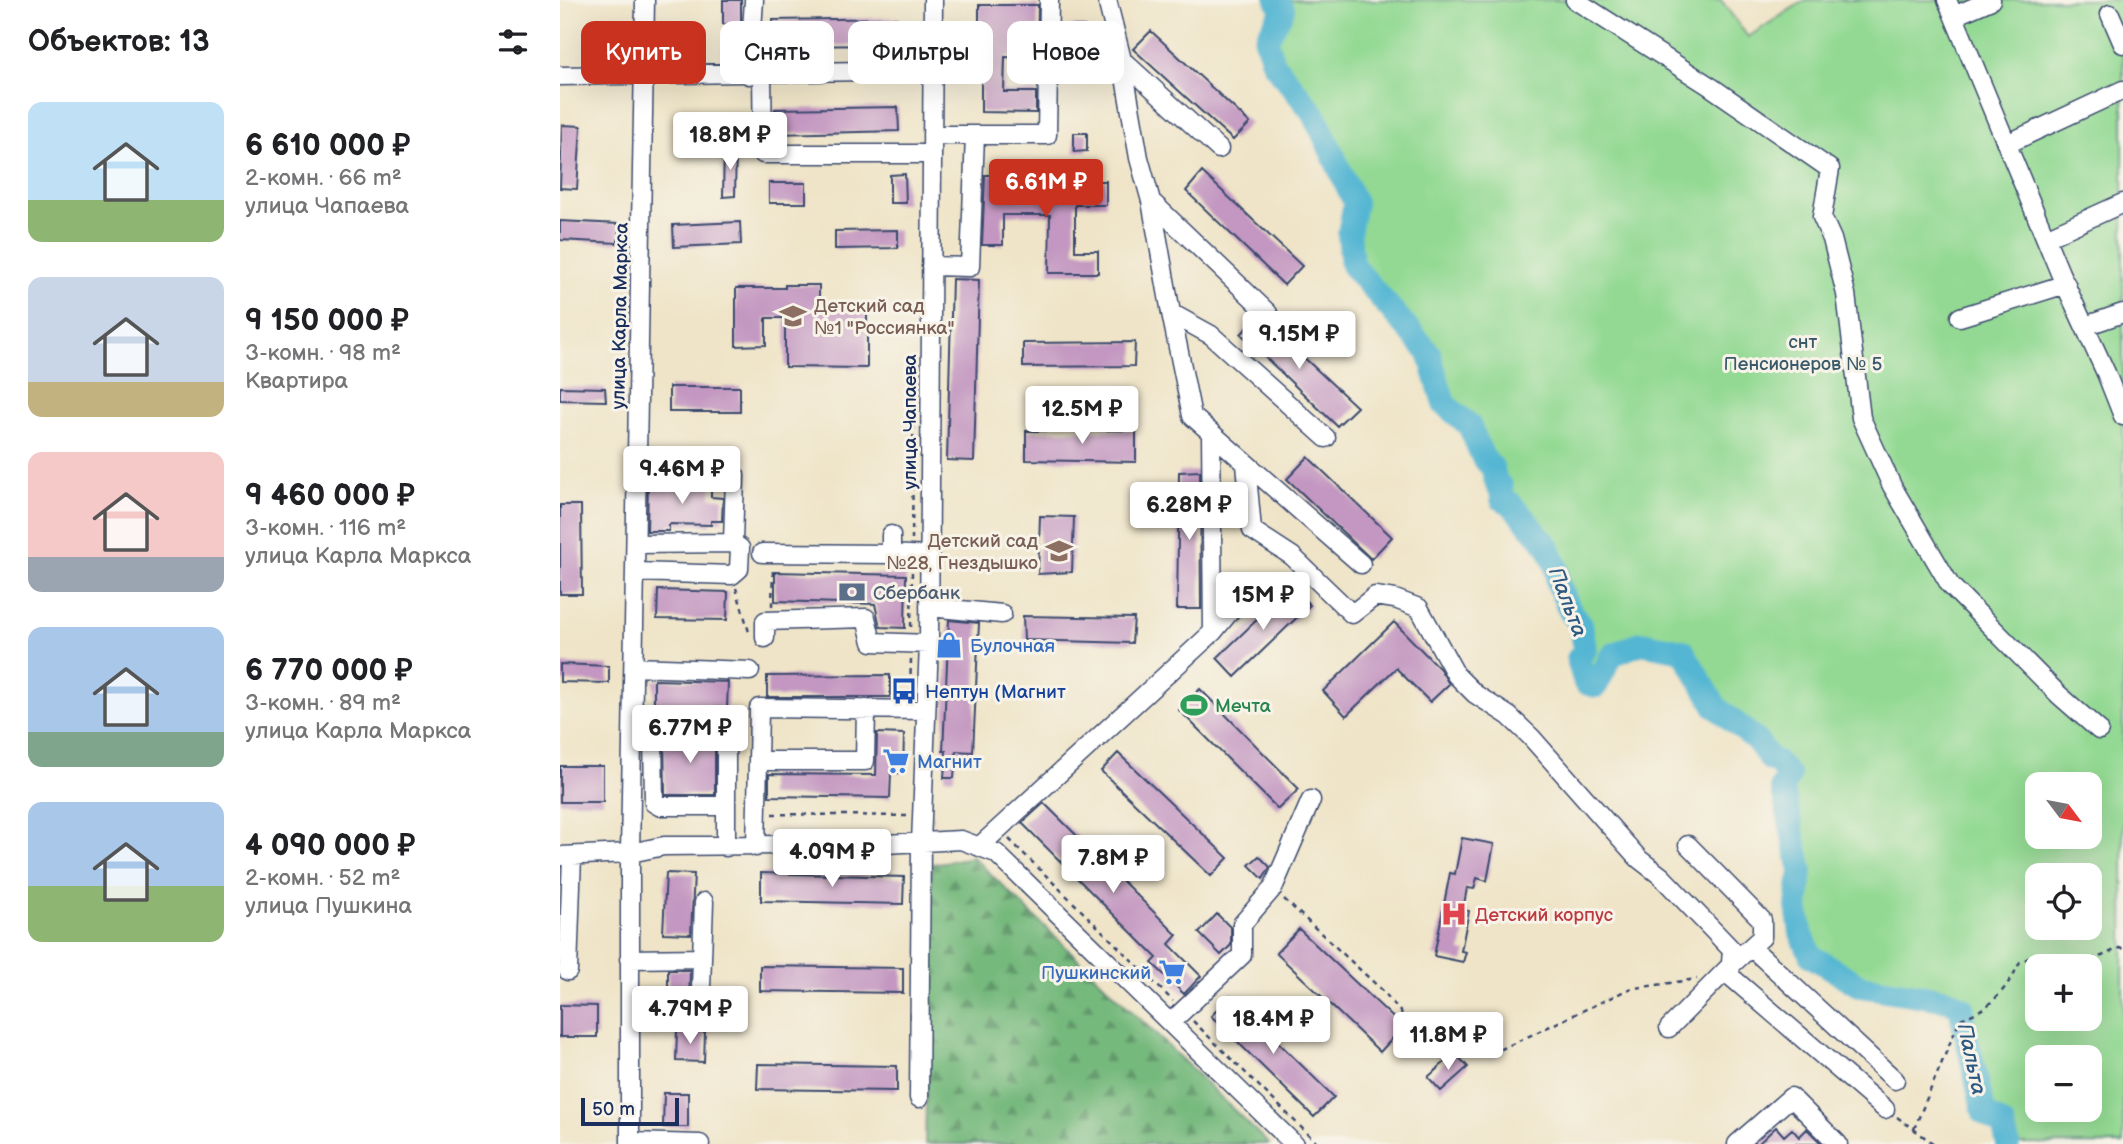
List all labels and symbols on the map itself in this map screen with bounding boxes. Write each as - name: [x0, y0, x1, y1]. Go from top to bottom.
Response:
- pin: 18.8M ₽: [665, 113, 795, 172]
- pin: 6.61M ₽: [981, 160, 1111, 219]
- street label: улица Карла Маркса: [607, 222, 634, 410]
- place label: Детский сад №1 "Россиянка": [814, 295, 955, 340]
- school or university icon: Детский сад №1 "Россиянка": [778, 301, 808, 331]
- pin: 9.15M ₽: [1234, 312, 1364, 371]
- park label: снт Пенсионеров № 5: [1724, 331, 1883, 376]
- street label: улица Чапаева: [899, 354, 922, 490]
- pin: 12.5M ₽: [1017, 386, 1147, 446]
- pin: 9.46M ₽: [617, 447, 747, 506]
- pin: 6.28M ₽: [1124, 482, 1254, 542]
- place label: Детский сад №28, Гнездышко: [886, 530, 1038, 575]
- school or university icon: Детский сад №28, Гнездышко: [1044, 536, 1074, 566]
- water label: Пальта: [1543, 564, 1592, 641]
- pin: 15M ₽: [1214, 572, 1312, 632]
- bank icon: Сбербанк: [837, 577, 867, 607]
- place label: Сбербанк: [873, 582, 960, 605]
- shop icon: Булочная: [934, 630, 964, 660]
- place label: Булочная: [970, 635, 1055, 658]
- bus stop icon: Нептун (Магнит: [889, 676, 919, 706]
- place label: Нептун (Магнит: [925, 681, 1066, 704]
- sports icon: Мечта: [1179, 690, 1209, 720]
- place label: Мечта: [1215, 695, 1271, 718]
- pin: 6.77M ₽: [625, 706, 755, 765]
- supermarket icon: Магнит: [881, 746, 911, 776]
- place label: Магнит: [917, 751, 982, 774]
- north arrow: [2025, 772, 2102, 849]
- pin: 4.09M ₽: [767, 830, 897, 889]
- pin: 7.8M ₽: [1056, 836, 1170, 895]
- hospital icon: Детский корпус: [1439, 899, 1469, 929]
- place label: Детский корпус: [1475, 904, 1614, 927]
- supermarket icon: Пушкинский: [1157, 957, 1187, 987]
- place label: Пушкинский: [1041, 962, 1151, 985]
- pin: 4.79M ₽: [625, 986, 755, 1046]
- pin: 18.4M ₽: [1208, 996, 1338, 1056]
- pin: 11.8M ₽: [1383, 1012, 1513, 1072]
- water label: Пальта: [1952, 1021, 1991, 1097]
- scale bar: [581, 1095, 679, 1127]

